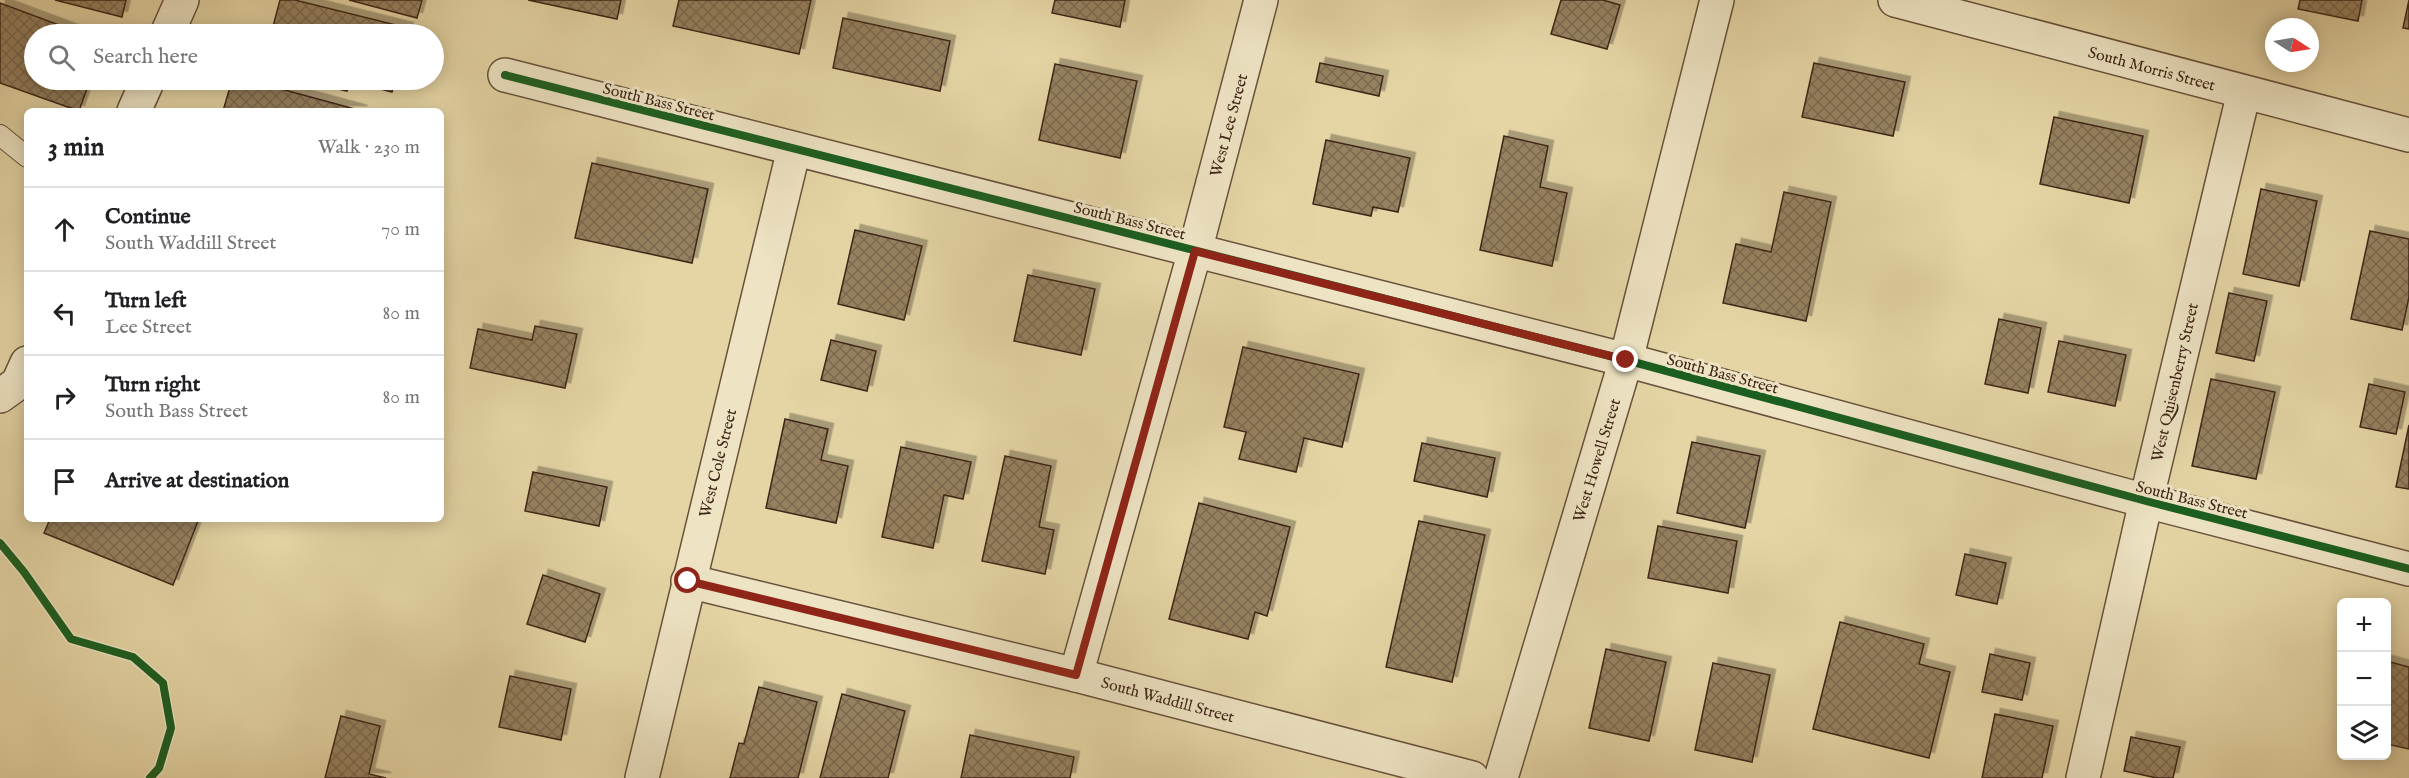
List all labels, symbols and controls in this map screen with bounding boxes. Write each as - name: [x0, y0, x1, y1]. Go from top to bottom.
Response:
- north arrow: [2265, 18, 2319, 72]
- search box: [24, 24, 444, 90]
- icon: search: [45, 41, 78, 74]
- text: Search here: [93, 43, 198, 71]
- street label: South Morris Street: [2086, 43, 2218, 97]
- street label: West Lee Street: [1207, 71, 1253, 179]
- street label: South Bass Street: [601, 79, 717, 127]
- text: 3 min: [48, 131, 104, 164]
- text: Walk · 230 m: [318, 135, 420, 160]
- street label: South Bass Street: [1072, 198, 1188, 246]
- text: Continue: [105, 203, 191, 231]
- icon: ahead: [48, 213, 81, 246]
- text: 70 m: [381, 217, 420, 242]
- text: South Waddill Street: [105, 231, 276, 256]
- text: Turn left: [105, 287, 187, 315]
- icon: left: [48, 297, 81, 330]
- text: 80 m: [383, 301, 420, 326]
- street label: West Quisenberry Street: [2148, 301, 2204, 464]
- text: Lee Street: [105, 315, 192, 340]
- route end: [1612, 346, 1638, 372]
- street label: South Bass Street: [1665, 350, 1781, 400]
- text: Turn right: [105, 371, 200, 399]
- icon: right: [48, 381, 81, 414]
- text: 80 m: [383, 385, 420, 410]
- street label: West Howell Street: [1570, 396, 1626, 525]
- text: South Bass Street: [105, 399, 248, 424]
- street label: West Cole Street: [696, 407, 742, 520]
- icon: arrive: [48, 465, 81, 498]
- text: Arrive at destination: [105, 467, 289, 495]
- street label: South Bass Street: [2134, 477, 2250, 525]
- route start: [674, 567, 700, 593]
- map controls: [2337, 598, 2391, 760]
- button: +: [2337, 598, 2391, 652]
- button: −: [2337, 652, 2391, 706]
- street label: South Waddill Street: [1099, 674, 1237, 728]
- button: layers: [2337, 706, 2391, 760]

